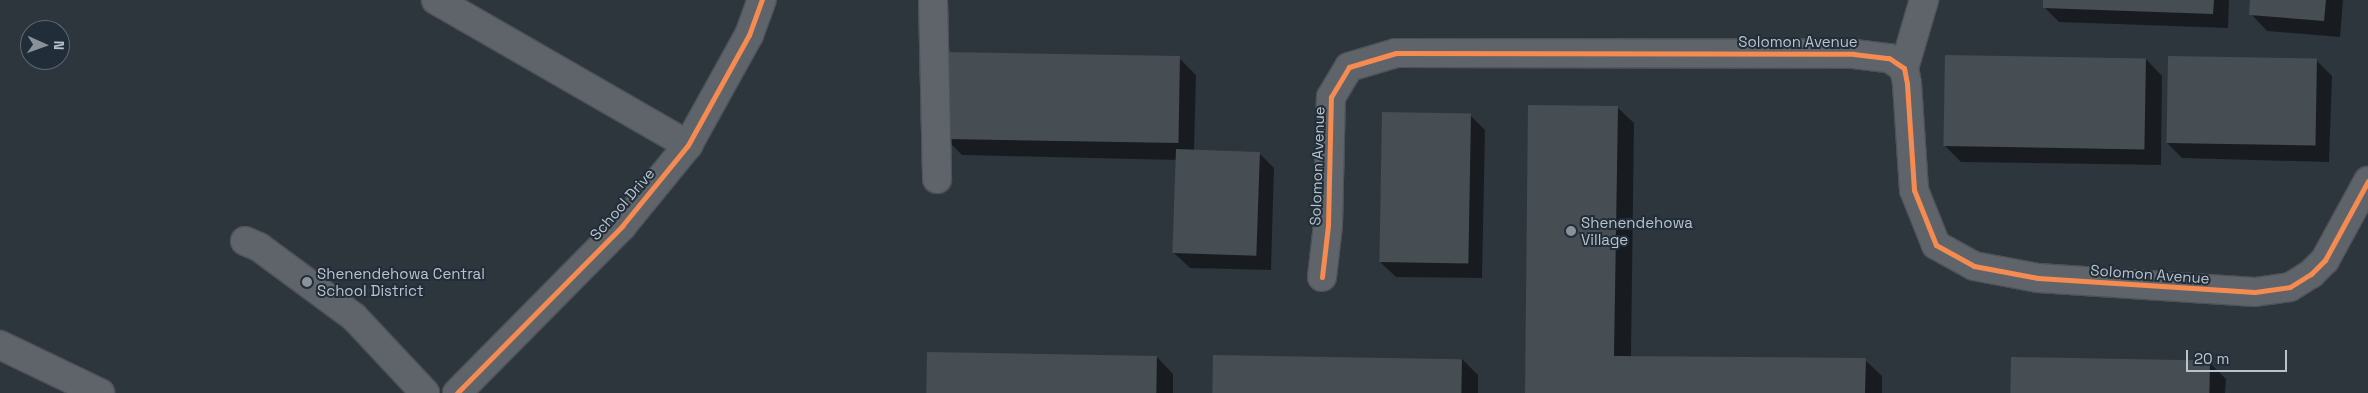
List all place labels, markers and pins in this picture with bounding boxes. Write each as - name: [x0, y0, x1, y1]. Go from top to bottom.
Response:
- place label: Shenendehowa Village: [1581, 213, 1693, 248]
- marker: Shenendehowa Village: [1565, 225, 1577, 237]
- place label: Shenendehowa Central School District: [317, 264, 485, 299]
- marker: Shenendehowa Central School District: [301, 276, 313, 288]

